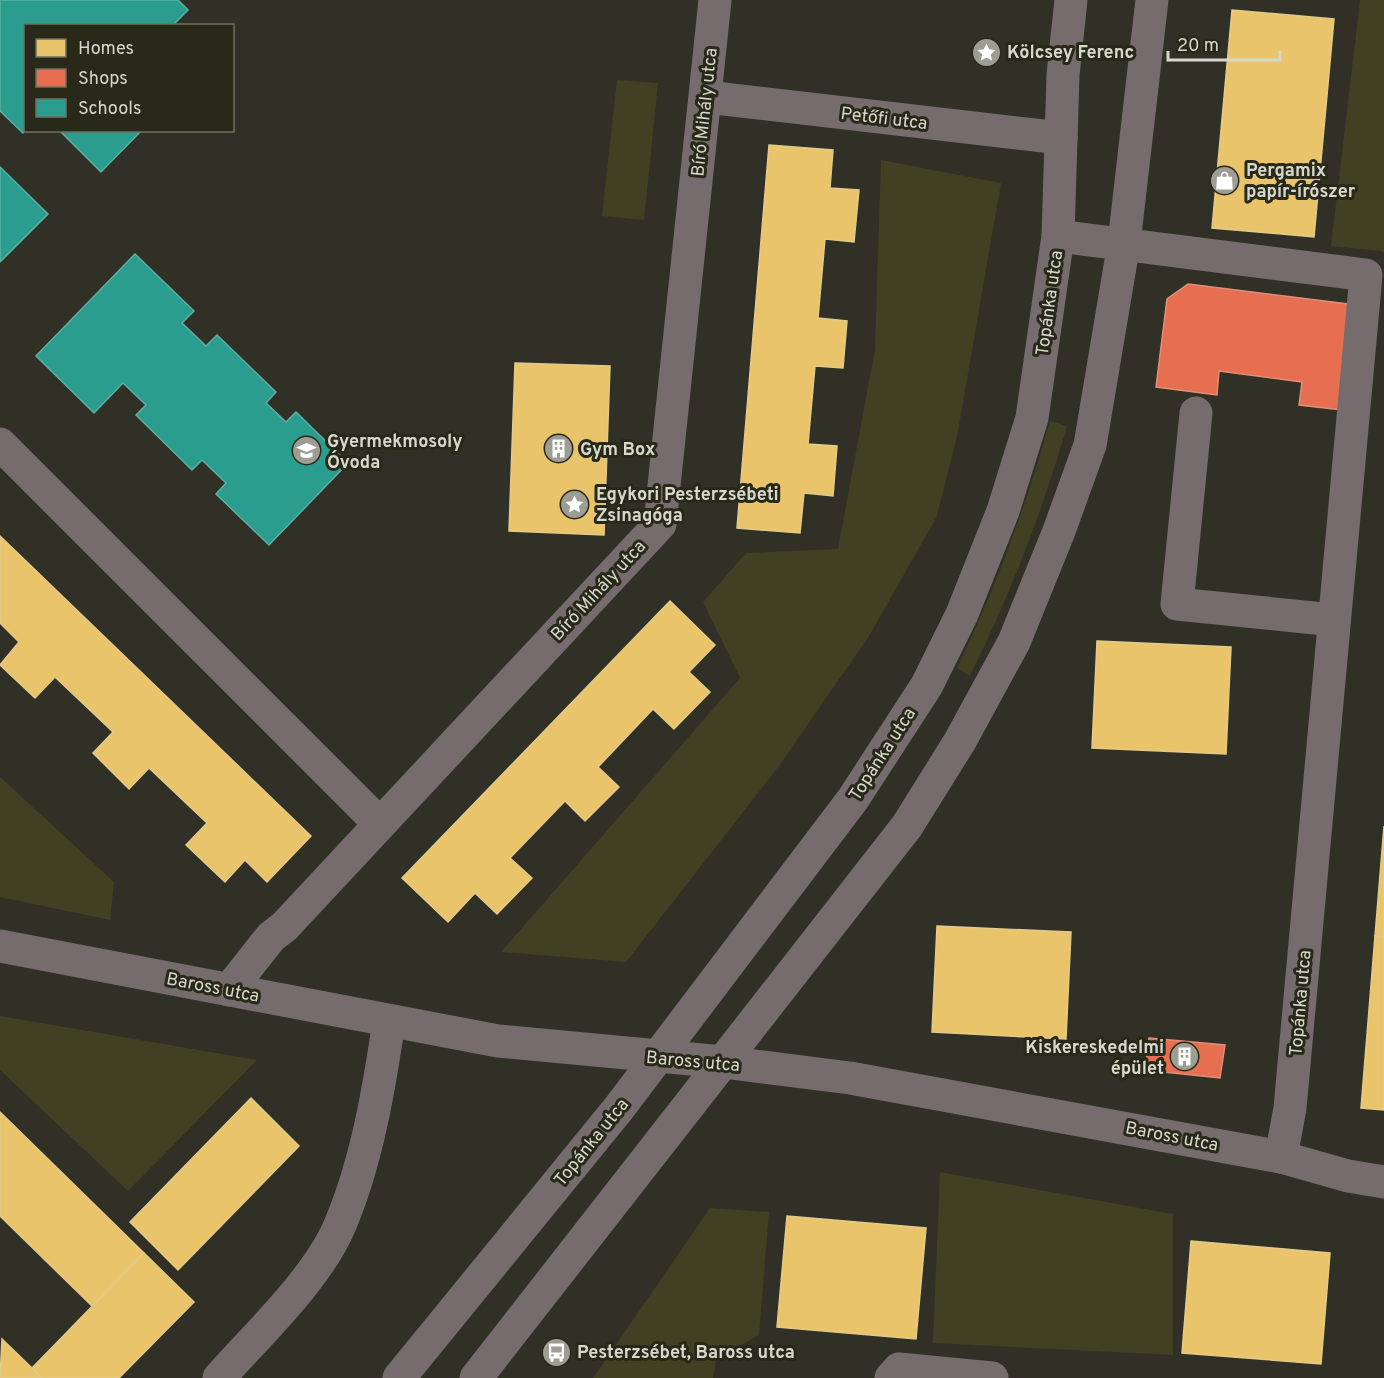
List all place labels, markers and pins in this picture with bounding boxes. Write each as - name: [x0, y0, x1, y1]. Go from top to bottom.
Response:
- place icon: Kölcsey Ferenc: [970, 36, 1002, 68]
- place label: Kölcsey Ferenc: [1007, 42, 1134, 65]
- place label: Pergamix papír-írószer: [1246, 160, 1356, 204]
- shop icon: Pergamix papír-írószer: [1209, 164, 1241, 196]
- place label: Gyermekmosoly Óvoda: [327, 431, 463, 475]
- building icon: Gym Box: [543, 433, 575, 465]
- school or university icon: Gyermekmosoly Óvoda: [290, 435, 322, 467]
- place label: Gym Box: [580, 439, 655, 462]
- place label: Egykori Pesterzsébeti Zsinagóga: [596, 484, 779, 528]
- place icon: Egykori Pesterzsébeti Zsinagóga: [559, 488, 591, 520]
- place label: Kiskereskedelmi épület: [1025, 1037, 1164, 1081]
- building icon: Kiskereskedelmi épület: [1169, 1041, 1201, 1073]
- bus stop icon: Pesterzsébet, Baross utca: [540, 1336, 572, 1368]
- place label: Pesterzsébet, Baross utca: [577, 1342, 795, 1365]

